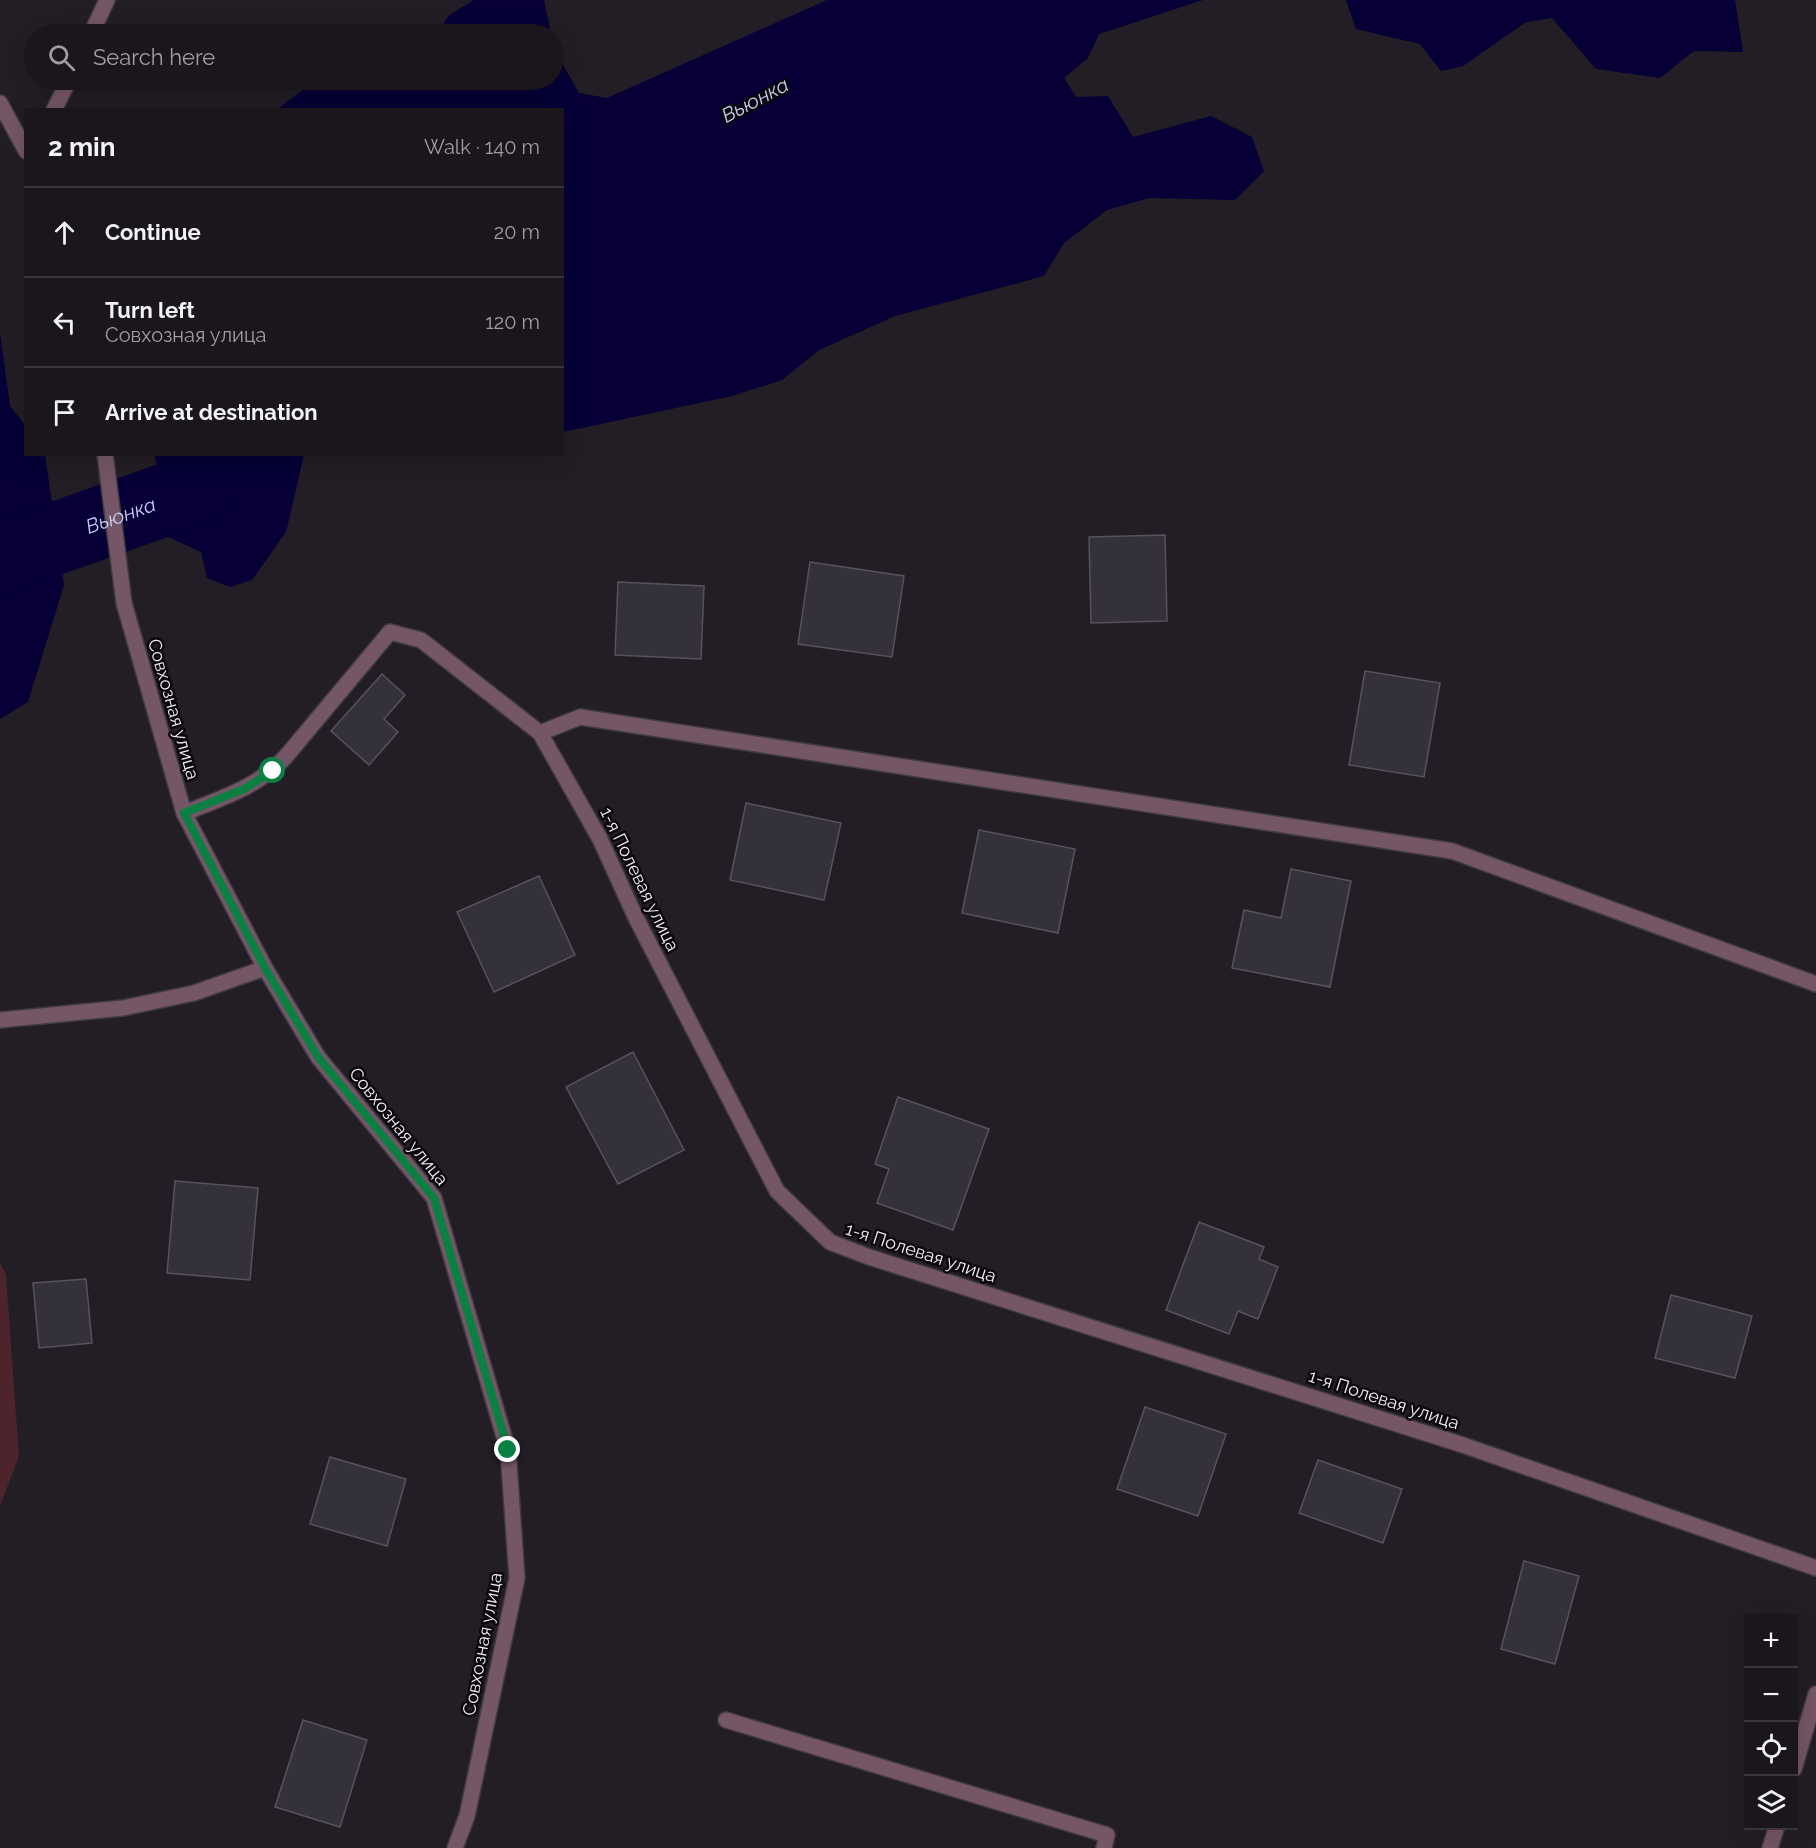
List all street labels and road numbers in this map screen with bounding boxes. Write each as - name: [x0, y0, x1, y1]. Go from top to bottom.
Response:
- street label: Совхозная улица: [144, 636, 204, 782]
- street label: 1-я Полевая улица: [596, 804, 684, 954]
- street label: Совхозная улица: [345, 1063, 453, 1189]
- street label: 1-я Полевая улица: [843, 1218, 999, 1286]
- street label: 1-я Полевая улица: [1306, 1365, 1462, 1433]
- street label: Совхозная улица: [458, 1571, 506, 1717]

